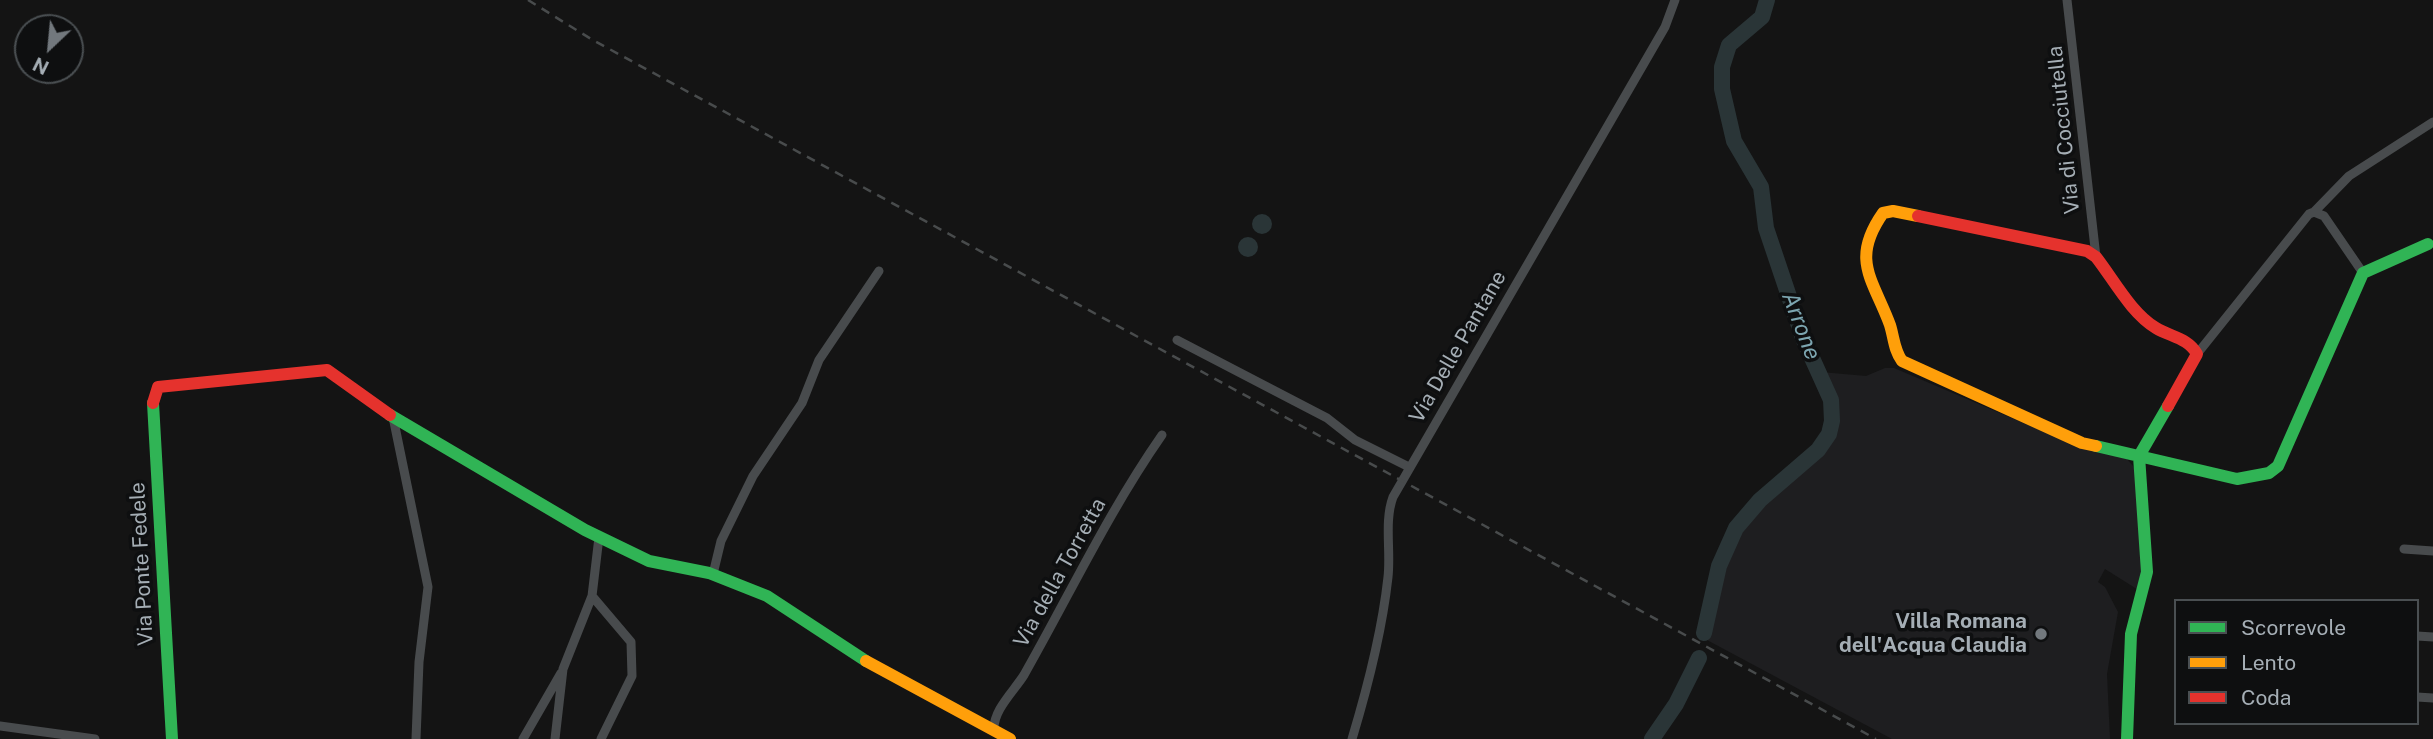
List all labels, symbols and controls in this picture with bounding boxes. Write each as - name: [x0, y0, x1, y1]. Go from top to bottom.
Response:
- north arrow: [14, 14, 84, 84]
- street label: Via di Cocciutella: [2043, 45, 2085, 215]
- text: N: [29, 53, 52, 79]
- street label: Via Delle Pantane: [1404, 266, 1512, 428]
- water label: Arrone: [1775, 288, 1827, 364]
- street label: Via Ponte Fedele: [125, 482, 159, 646]
- street label: Via della Torretta: [1009, 494, 1111, 652]
- legend: [2174, 599, 2419, 725]
- place label: Villa Romana dell'Acqua Claudia: [1839, 609, 2027, 659]
- text: Scorrevole: [2241, 615, 2346, 640]
- marker: Villa Romana dell'Acqua Claudia: [2033, 626, 2049, 642]
- text: Lento: [2241, 650, 2296, 675]
- text: Coda: [2241, 685, 2291, 710]

